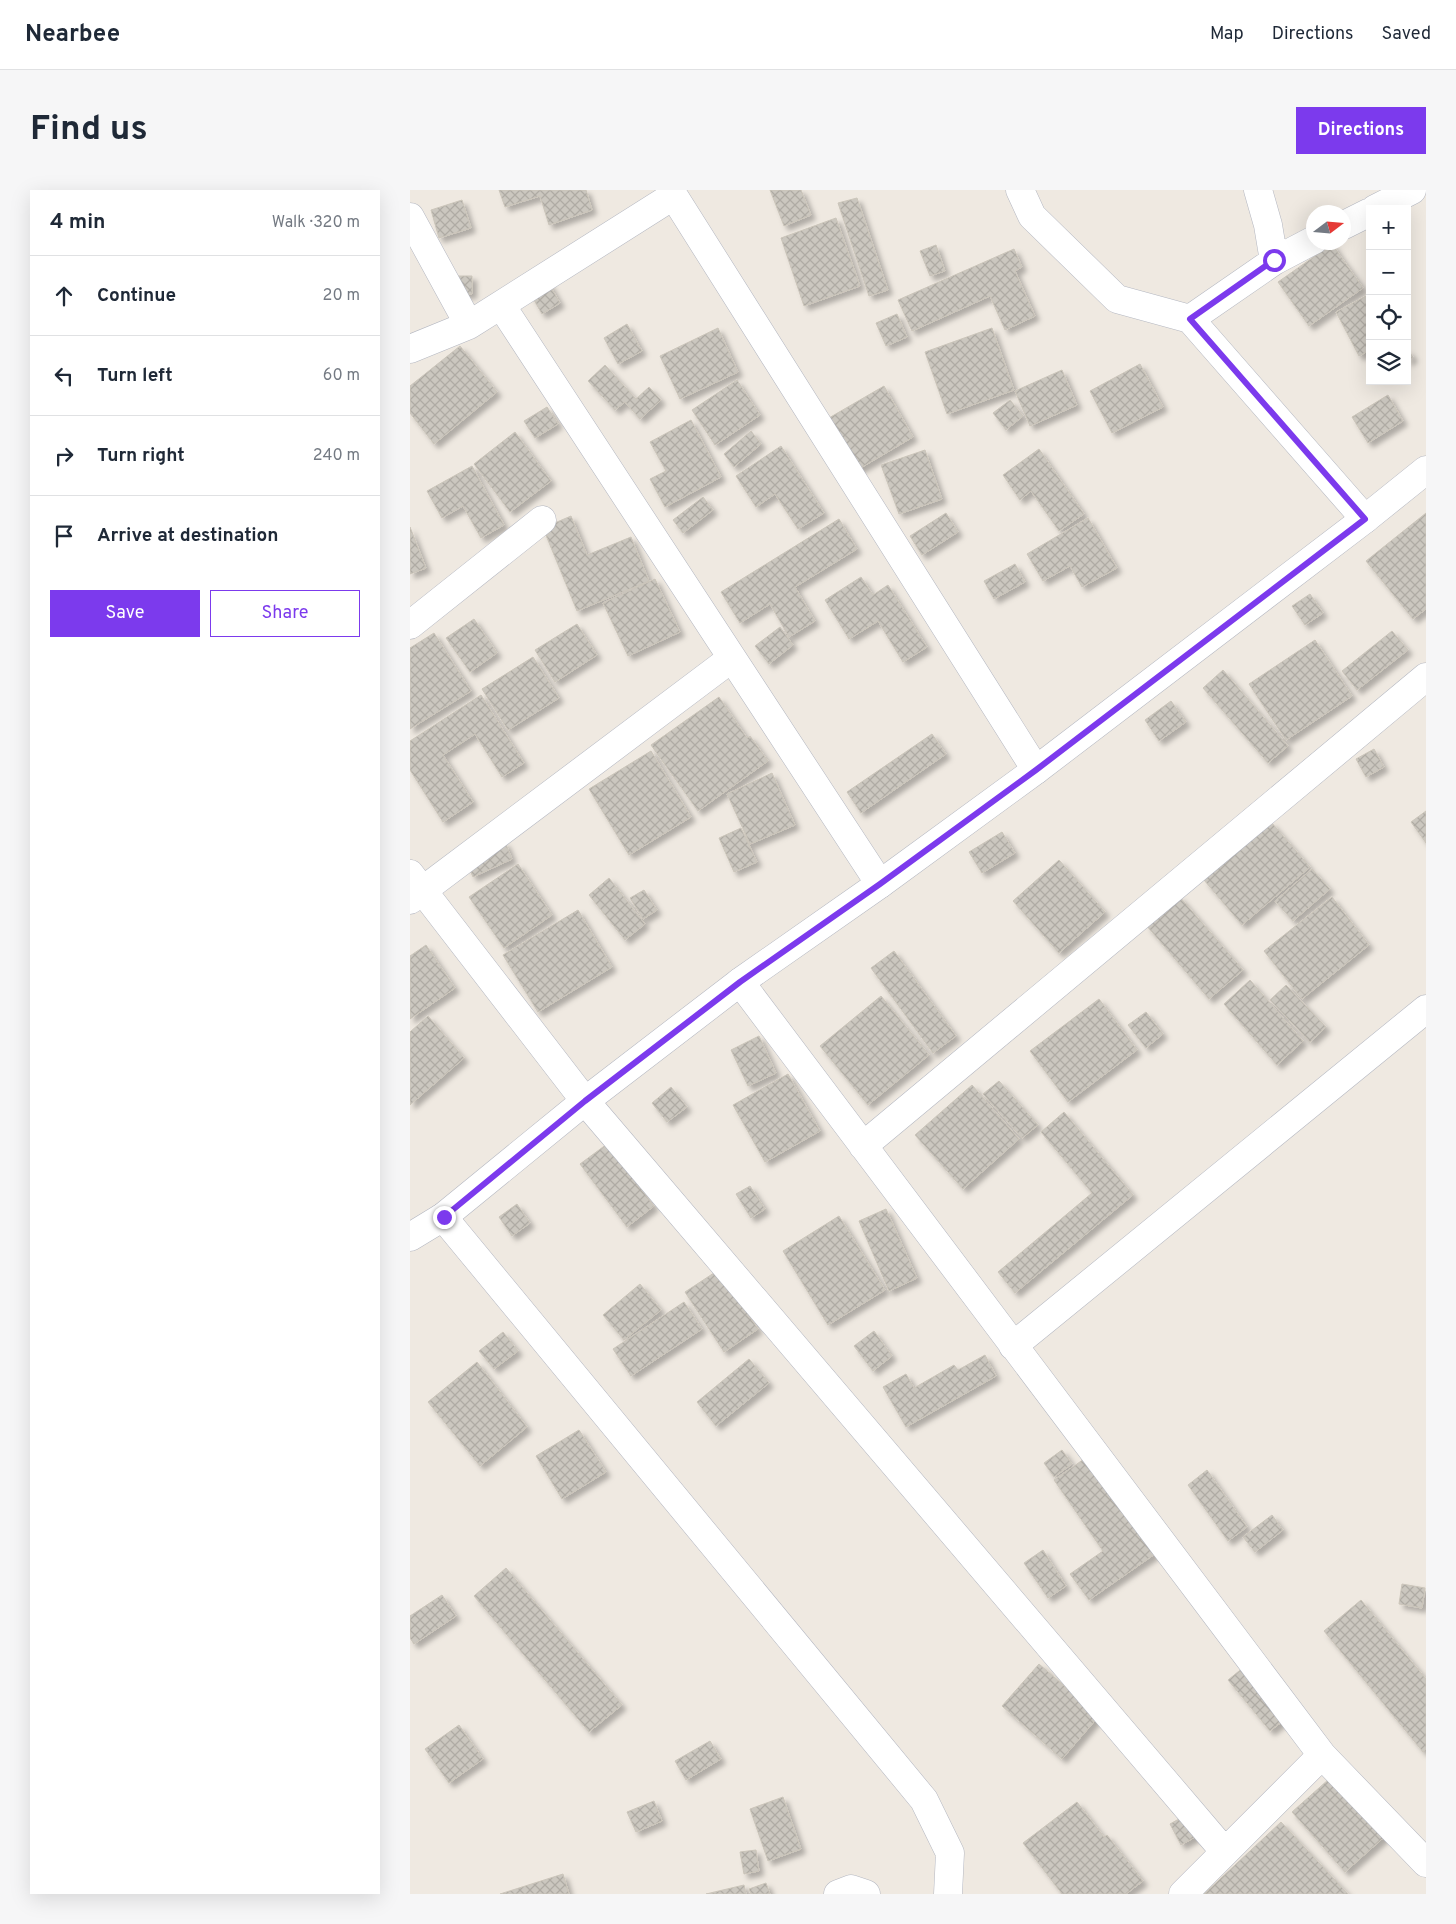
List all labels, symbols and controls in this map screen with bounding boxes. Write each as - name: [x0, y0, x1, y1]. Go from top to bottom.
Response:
- text: Nearbee: [25, 20, 120, 50]
- text: Map: [1210, 23, 1244, 46]
- text: Directions: [1272, 23, 1354, 46]
- text: Saved: [1382, 23, 1431, 46]
- button: Directions: [1296, 107, 1426, 154]
- text: Find us: [30, 108, 148, 152]
- north arrow: [1306, 205, 1351, 250]
- map controls: [1366, 205, 1411, 385]
- button: +: [1366, 205, 1411, 250]
- text: 4 min: [50, 209, 106, 236]
- text: Walk · 320 m: [272, 213, 360, 233]
- route start: [1263, 249, 1286, 272]
- button: −: [1366, 250, 1411, 295]
- icon: ahead: [50, 282, 78, 310]
- text: Continue: [97, 284, 176, 308]
- text: 20 m: [323, 286, 360, 306]
- button: locate: [1366, 295, 1411, 340]
- button: layers: [1366, 340, 1411, 385]
- icon: left: [50, 362, 78, 390]
- text: Turn left: [97, 364, 173, 388]
- text: 60 m: [323, 366, 360, 386]
- icon: right: [50, 442, 78, 470]
- text: Turn right: [97, 444, 185, 468]
- text: 240 m: [313, 446, 360, 466]
- icon: arrive: [50, 522, 78, 550]
- text: Arrive at destination: [97, 524, 278, 548]
- button: Save: [50, 590, 200, 637]
- button: Share: [210, 590, 360, 637]
- route end: [433, 1206, 456, 1229]

